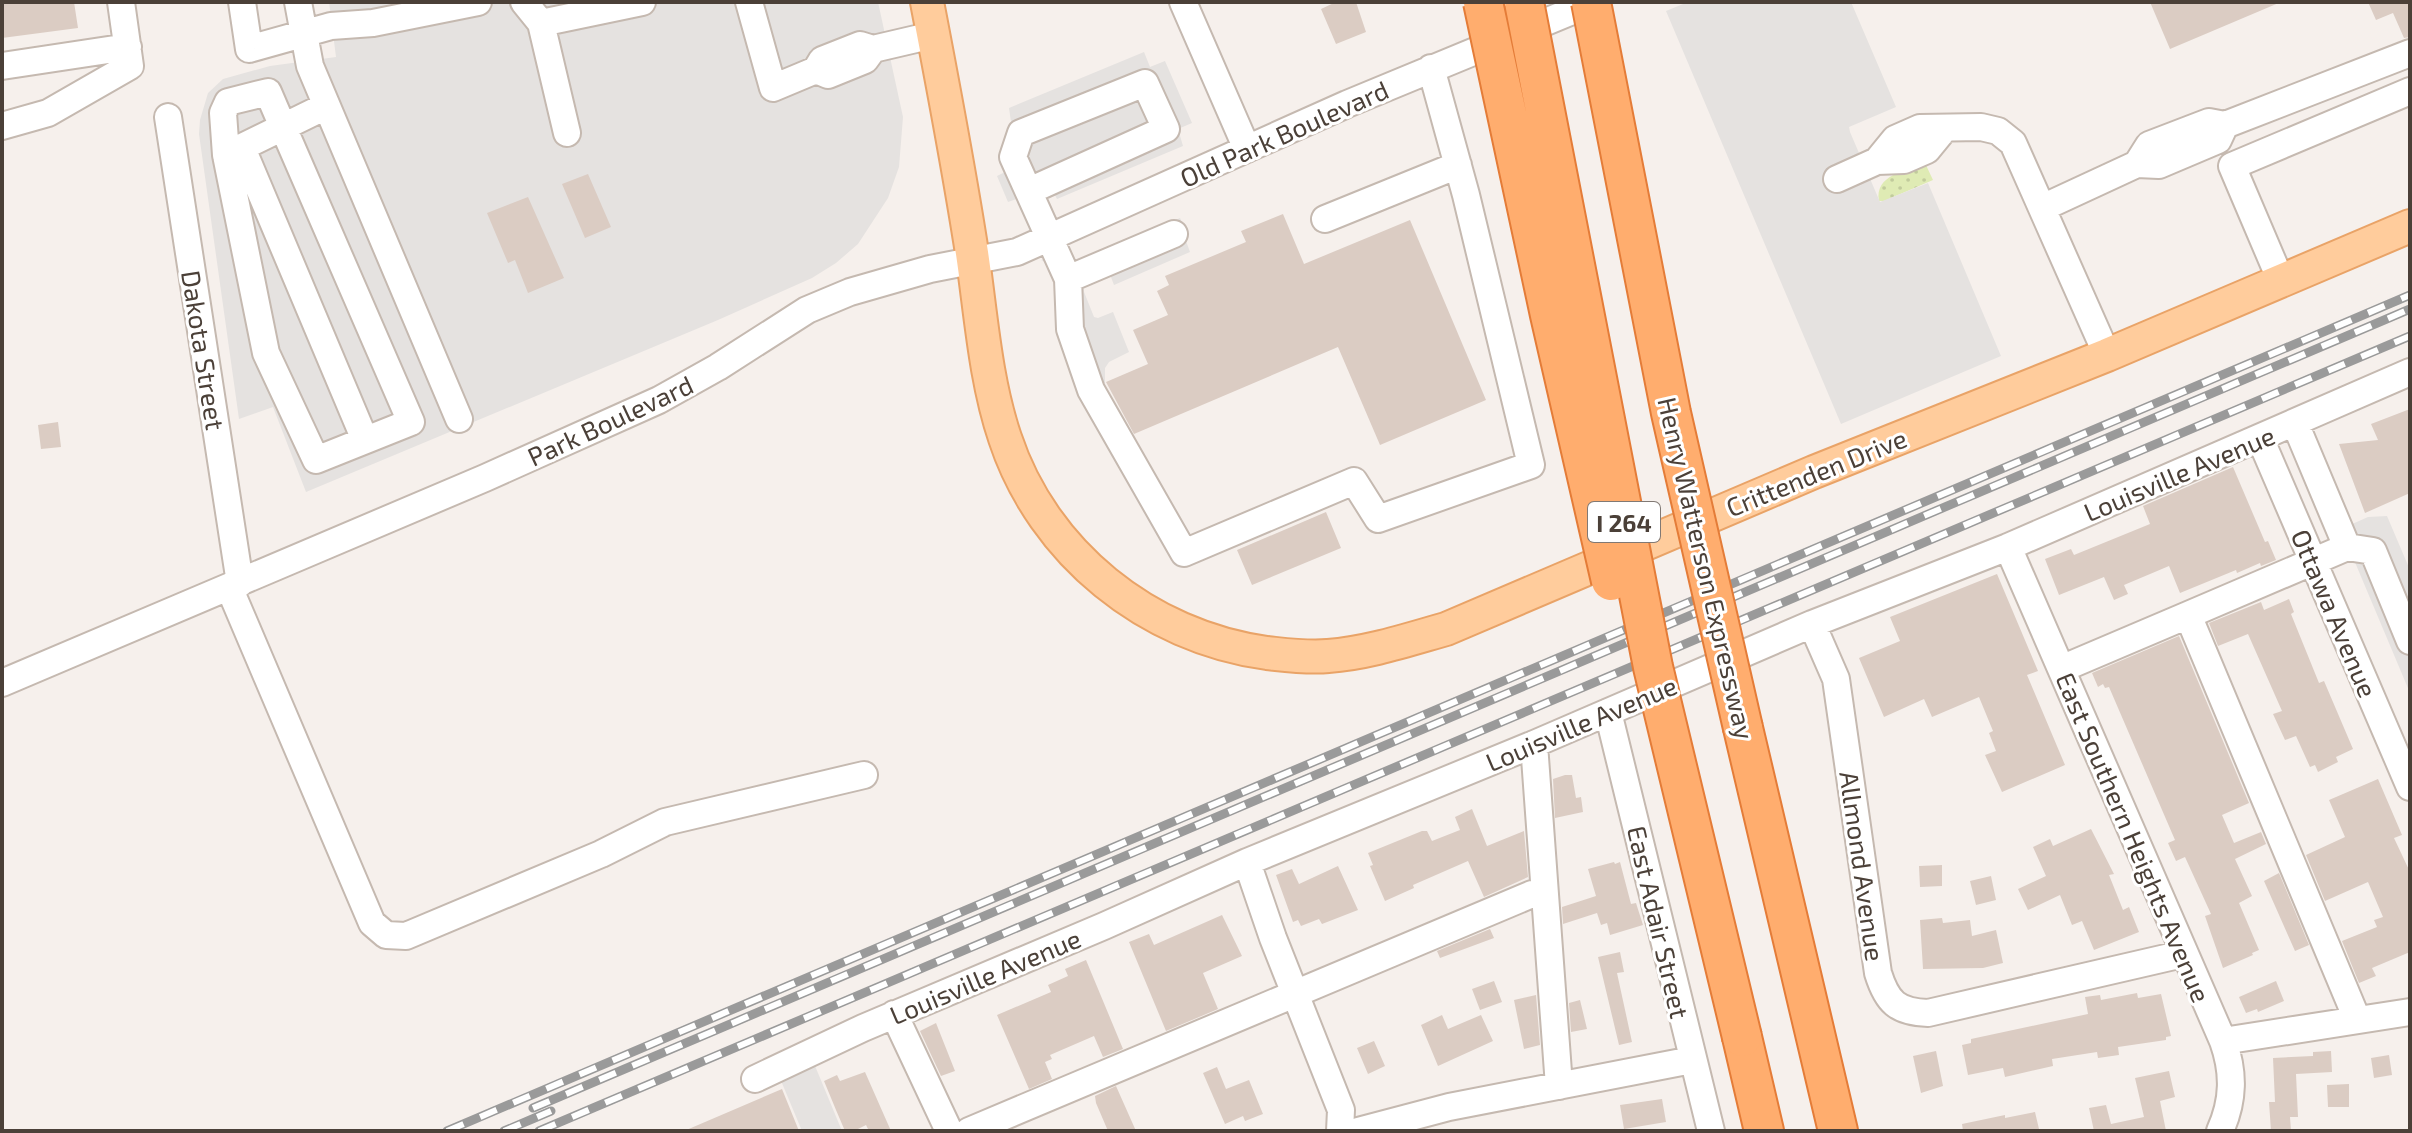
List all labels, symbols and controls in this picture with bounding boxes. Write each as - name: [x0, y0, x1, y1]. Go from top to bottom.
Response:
- street label: Old Park Boulevard: [1175, 73, 1393, 193]
- street label: Dakota Street: [176, 268, 232, 432]
- street label: Park Boulevard: [522, 368, 698, 472]
- street label: Henry Watterson Expressway: [1652, 394, 1762, 742]
- street label: Louisville Avenue: [2079, 419, 2279, 527]
- street label: Crittenden Drive: [1721, 422, 1911, 522]
- road number: I 264: [1588, 502, 1660, 542]
- street label: Ottawa Avenue: [2286, 524, 2384, 702]
- street label: East Southern Heights Avenue: [2050, 668, 2218, 1006]
- street label: Louisville Avenue: [1481, 669, 1681, 777]
- street label: Allmond Avenue: [1834, 769, 1892, 963]
- street label: East Adair Street: [1622, 823, 1696, 1021]
- street label: Louisville Avenue: [885, 922, 1085, 1030]

